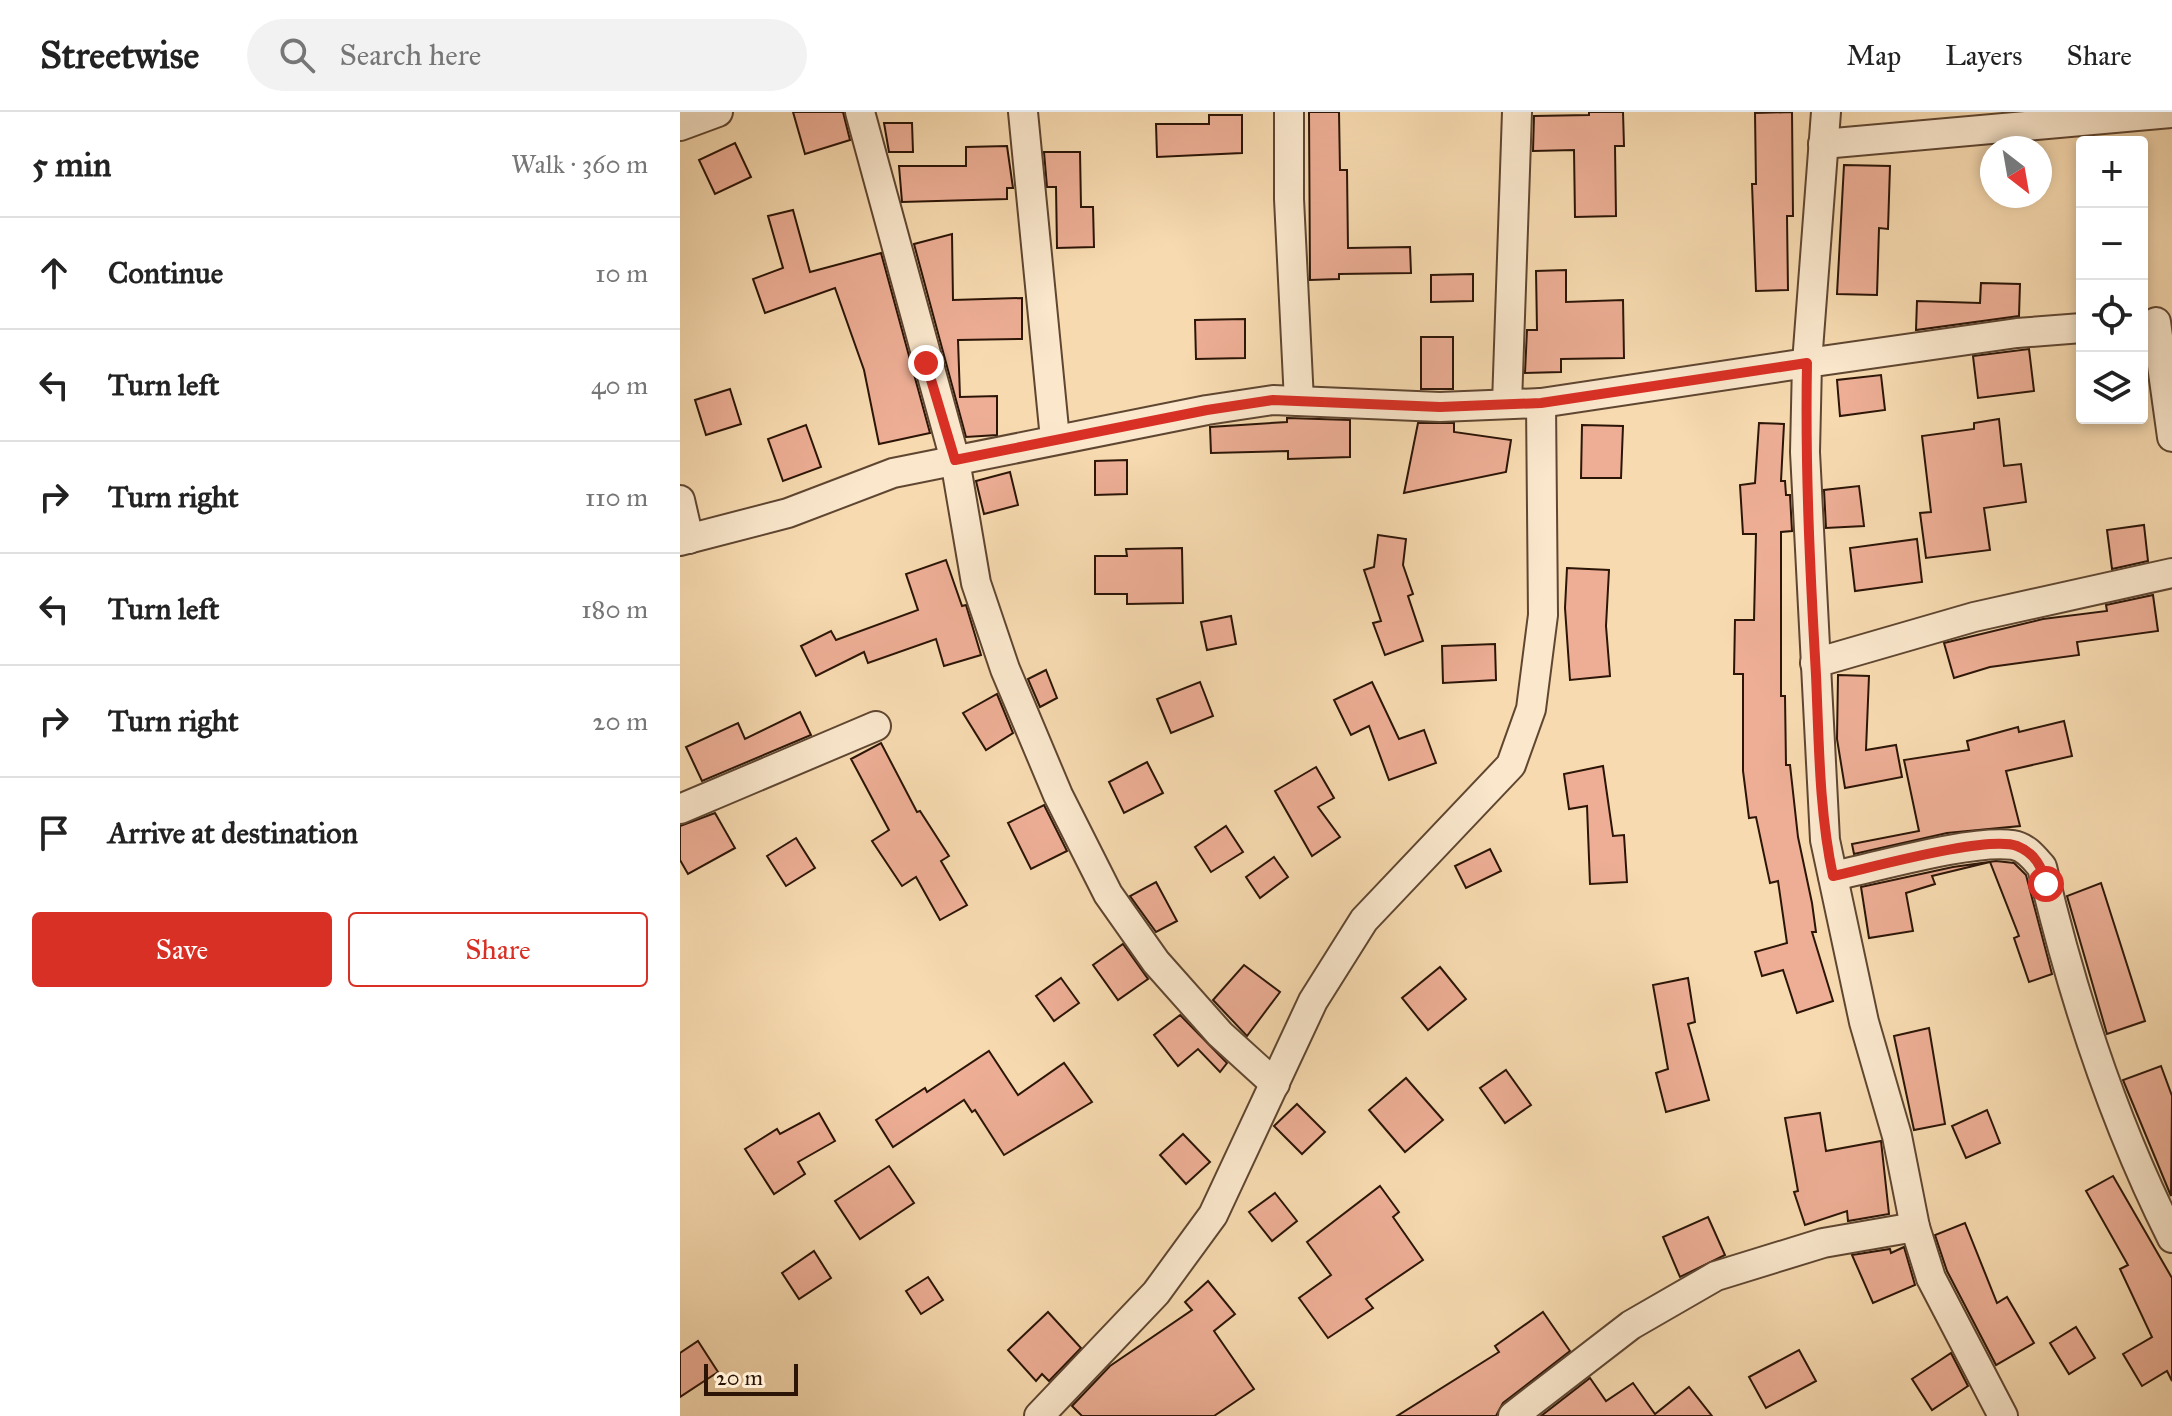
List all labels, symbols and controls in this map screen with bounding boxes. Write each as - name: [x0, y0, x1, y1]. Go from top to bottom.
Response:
- search box: [247, 19, 807, 91]
- text: Streetwise: [40, 32, 199, 78]
- icon: search: [275, 33, 319, 77]
- text: Search here: [339, 37, 481, 73]
- text: Map: [1846, 38, 1901, 73]
- text: Layers: [1945, 38, 2023, 73]
- text: Share: [2067, 38, 2132, 73]
- north arrow: [1980, 136, 2052, 208]
- map controls: [2076, 136, 2148, 424]
- button: +: [2076, 136, 2148, 208]
- text: 5 min: [32, 144, 111, 185]
- text: Walk · 360 m: [511, 148, 648, 180]
- button: −: [2076, 208, 2148, 280]
- icon: ahead: [32, 251, 76, 295]
- text: Continue: [108, 255, 223, 291]
- text: 10 m: [595, 257, 648, 289]
- button: locate: [2076, 280, 2148, 352]
- route end: [908, 345, 944, 381]
- button: layers: [2076, 352, 2148, 424]
- icon: left: [32, 363, 76, 407]
- text: Turn left: [108, 367, 219, 403]
- text: 40 m: [591, 369, 648, 401]
- icon: right: [32, 475, 76, 519]
- text: Turn right: [108, 479, 239, 515]
- text: 110 m: [585, 481, 648, 513]
- icon: left: [32, 587, 76, 631]
- text: Turn left: [108, 591, 219, 627]
- text: 180 m: [581, 593, 648, 625]
- icon: right: [32, 699, 76, 743]
- text: Turn right: [108, 703, 239, 739]
- text: 20 m: [593, 705, 648, 737]
- icon: arrive: [32, 811, 76, 855]
- text: Arrive at destination: [108, 815, 358, 851]
- route start: [2028, 866, 2064, 902]
- button: Save: [32, 912, 332, 987]
- button: Share: [348, 912, 648, 987]
- scale bar: [704, 1360, 798, 1396]
- text: 20 m: [716, 1364, 763, 1391]

